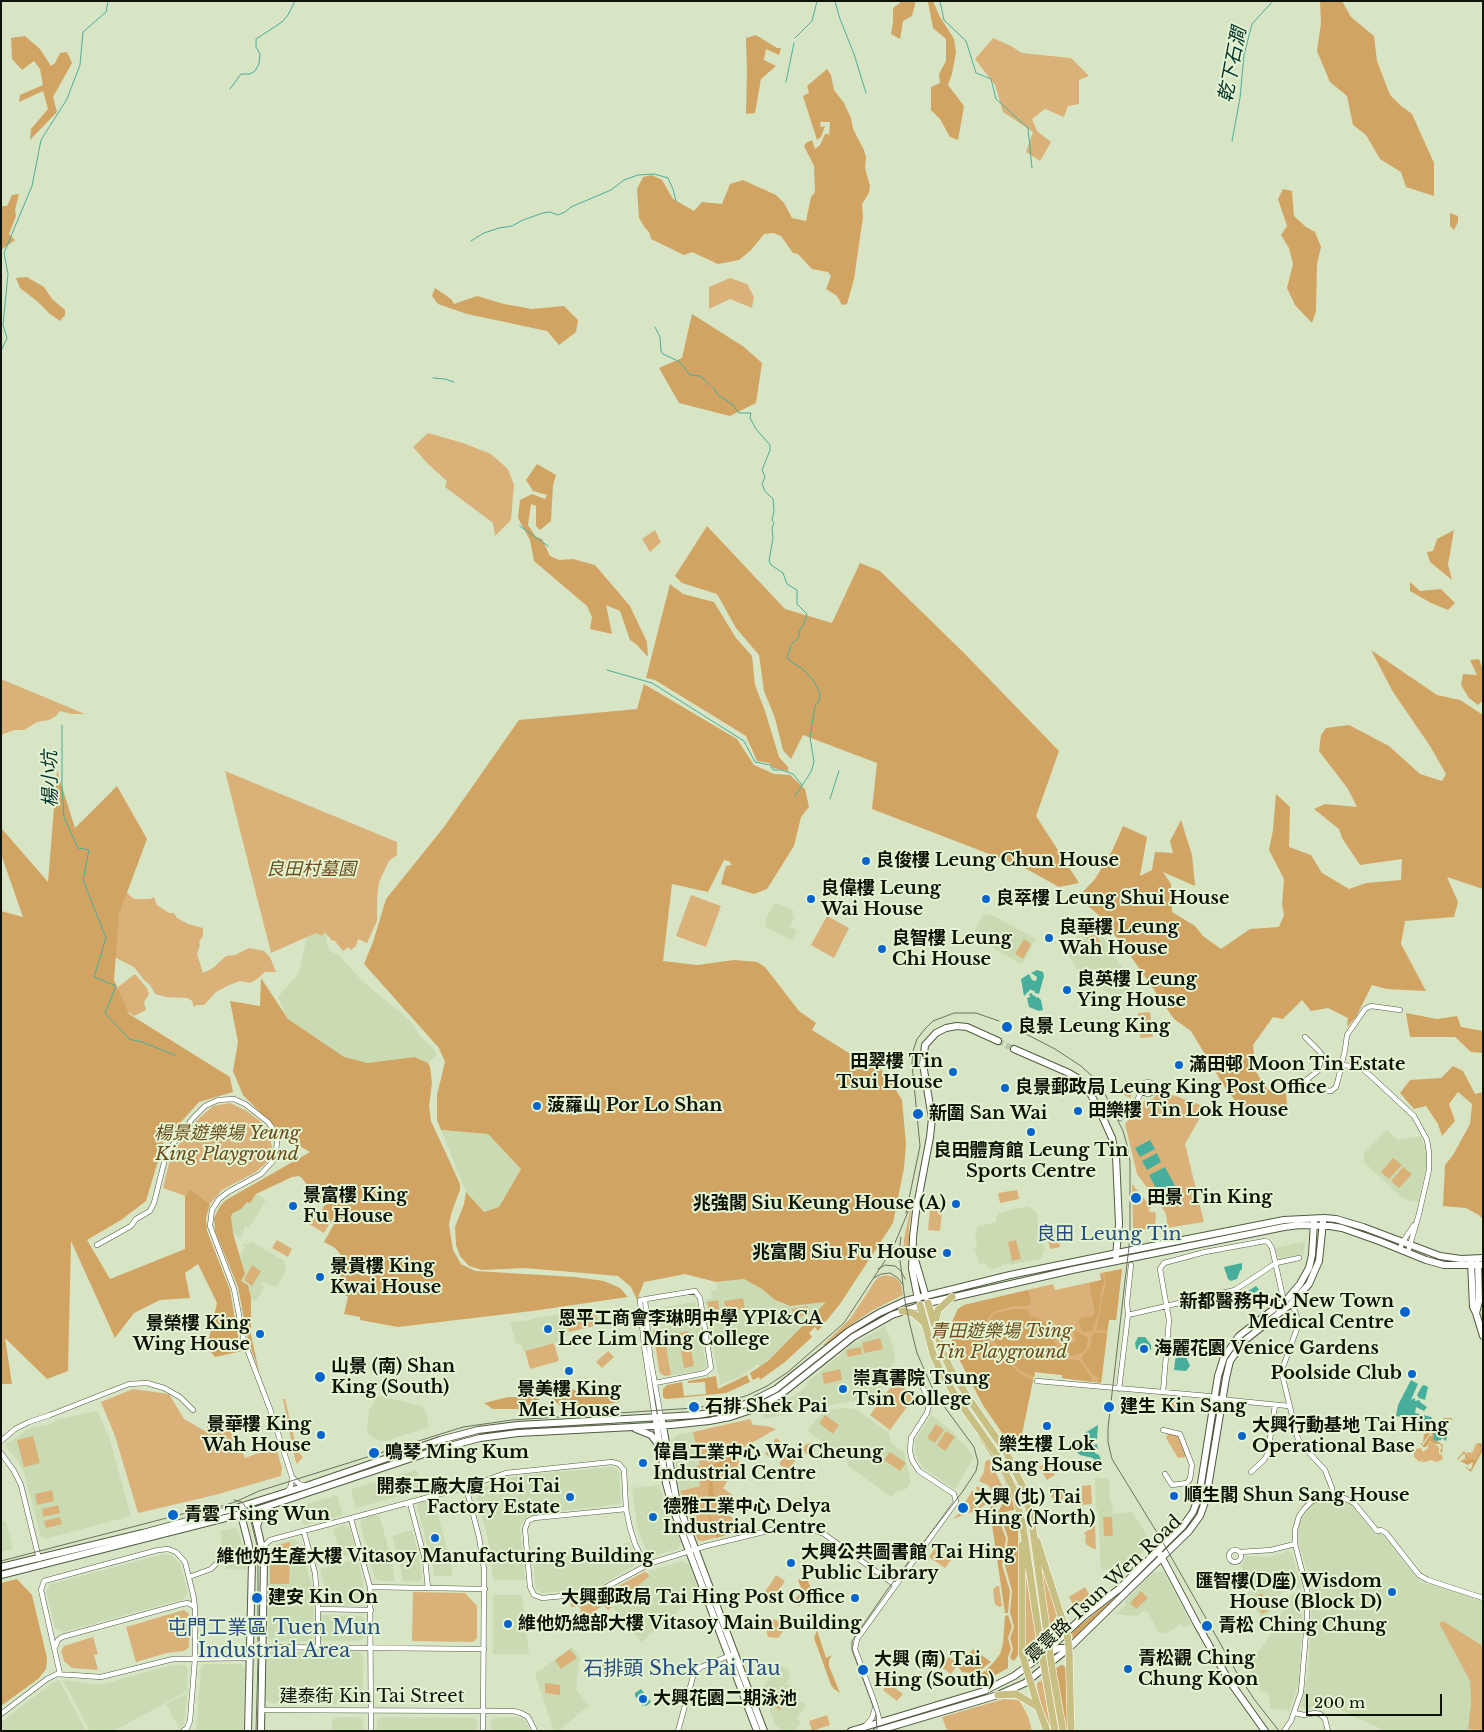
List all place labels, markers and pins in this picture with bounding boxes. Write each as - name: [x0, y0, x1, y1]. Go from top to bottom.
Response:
- place label: 良俊樓 Leung Chun House: [876, 850, 1119, 872]
- marker: 良俊樓 Leung Chun House: [860, 855, 872, 867]
- place label: 良偉樓 Leung Wai House: [821, 878, 941, 921]
- place label: 良萃樓 Leung Shui House: [996, 888, 1230, 910]
- marker: 良偉樓 Leung Wai House: [805, 893, 817, 905]
- marker: 良萃樓 Leung Shui House: [980, 893, 992, 905]
- place label: 良華樓 Leung Wah House: [1059, 917, 1179, 960]
- place label: 良智樓 Leung Chi House: [892, 928, 1012, 971]
- marker: 良華樓 Leung Wah House: [1043, 932, 1055, 944]
- marker: 良智樓 Leung Chi House: [876, 943, 888, 955]
- place label: 良英樓 Leung Ying House: [1077, 969, 1197, 1012]
- marker: 良英樓 Leung Ying House: [1061, 984, 1073, 996]
- place label: 良景 Leung King: [1018, 1016, 1170, 1038]
- marker: 良景 Leung King: [1000, 1020, 1014, 1034]
- place label: 田翠樓 Tin Tsui House: [836, 1051, 943, 1094]
- place label: 滿田邨 Moon Tin Estate: [1189, 1054, 1405, 1076]
- marker: 滿田邨 Moon Tin Estate: [1173, 1059, 1185, 1071]
- marker: 田翠樓 Tin Tsui House: [947, 1066, 959, 1078]
- place label: 良景郵政局 Leung King Post Office: [1015, 1077, 1327, 1099]
- marker: 良景郵政局 Leung King Post Office: [999, 1082, 1011, 1094]
- place label: 菠蘿山 Por Lo Shan: [547, 1095, 722, 1117]
- marker: 菠蘿山 Por Lo Shan: [531, 1100, 543, 1112]
- place label: 田樂樓 Tin Lok House: [1088, 1100, 1288, 1122]
- place label: 新圍 San Wai: [929, 1103, 1047, 1125]
- marker: 田樂樓 Tin Lok House: [1072, 1105, 1084, 1117]
- marker: 新圍 San Wai: [911, 1107, 925, 1121]
- marker: 良田體育館 Leung Tin Sports Centre: [1025, 1126, 1037, 1138]
- place label: 良田體育館 Leung Tin Sports Centre: [934, 1140, 1128, 1182]
- place label: 景富樓 King Fu House: [303, 1185, 407, 1228]
- place label: 田景 Tin King: [1147, 1187, 1272, 1209]
- marker: 田景 Tin King: [1129, 1191, 1143, 1205]
- place label: 兆強閣 Siu Keung House (A): [693, 1193, 946, 1215]
- marker: 兆強閣 Siu Keung House (A): [950, 1198, 962, 1210]
- marker: 景富樓 King Fu House: [287, 1200, 299, 1212]
- place label: 兆富閣 Siu Fu House: [752, 1242, 937, 1264]
- marker: 兆富閣 Siu Fu House: [941, 1247, 953, 1259]
- place label: 景貴樓 King Kwai House: [330, 1256, 441, 1298]
- marker: 景貴樓 King Kwai House: [314, 1271, 326, 1283]
- place label: 新都醫務中心 New Town Medical Centre: [1180, 1291, 1394, 1334]
- marker: 新都醫務中心 New Town Medical Centre: [1398, 1305, 1412, 1319]
- place label: 恩平工商會李琳明中學 YPI&CA Lee Lim Ming College: [558, 1308, 823, 1350]
- place label: 景榮樓 King Wing House: [133, 1313, 250, 1356]
- marker: 恩平工商會李琳明中學 YPI&CA Lee Lim Ming College: [542, 1323, 554, 1335]
- marker: 景榮樓 King Wing House: [254, 1328, 266, 1340]
- place label: 海麗花園 Venice Gardens: [1154, 1338, 1379, 1360]
- marker: 海麗花園 Venice Gardens: [1138, 1343, 1150, 1355]
- place label: 山景 (南) Shan King (South): [331, 1356, 455, 1398]
- place label: Poolside Club: [1271, 1363, 1402, 1385]
- marker: 景美樓 King Mei House: [563, 1365, 575, 1377]
- place label: 崇真書院 Tsung Tsin College: [853, 1368, 989, 1410]
- marker: Poolside Club: [1406, 1368, 1418, 1380]
- marker: 山景 (南) Shan King (South): [313, 1370, 327, 1384]
- place label: 景美樓 King Mei House: [517, 1379, 621, 1422]
- marker: 崇真書院 Tsung Tsin College: [837, 1383, 849, 1395]
- place label: 石排 Shek Pai: [705, 1396, 827, 1418]
- place label: 建生 Kin Sang: [1120, 1396, 1246, 1418]
- marker: 石排 Shek Pai: [687, 1400, 701, 1414]
- marker: 建生 Kin Sang: [1102, 1400, 1116, 1414]
- place label: 景華樓 King Wah House: [202, 1414, 311, 1456]
- place label: 大興行動基地 Tai Hing Operational Base: [1252, 1415, 1448, 1458]
- marker: 樂生樓 Lok Sang House: [1041, 1420, 1053, 1432]
- marker: 景華樓 King Wah House: [315, 1429, 327, 1441]
- marker: 大興行動基地 Tai Hing Operational Base: [1236, 1430, 1248, 1442]
- place label: 樂生樓 Lok Sang House: [991, 1434, 1103, 1476]
- place label: 鳴琴 Ming Kum: [385, 1442, 529, 1464]
- place label: 偉昌工業中心 Wai Cheung Industrial Centre: [653, 1442, 883, 1485]
- marker: 鳴琴 Ming Kum: [367, 1446, 381, 1460]
- marker: 偉昌工業中心 Wai Cheung Industrial Centre: [637, 1457, 649, 1469]
- place label: 開泰工廠大廈 Hoi Tai Factory Estate: [376, 1476, 560, 1518]
- place label: 順生閣 Shun Sang House: [1184, 1485, 1409, 1507]
- place label: 大興 (北) Tai Hing (North): [974, 1487, 1095, 1530]
- marker: 順生閣 Shun Sang House: [1168, 1490, 1180, 1502]
- marker: 開泰工廠大廈 Hoi Tai Factory Estate: [564, 1491, 576, 1503]
- place label: 德雅工業中心 Delya Industrial Centre: [663, 1496, 831, 1538]
- marker: 大興 (北) Tai Hing (North): [956, 1501, 970, 1515]
- place label: 青雲 Tsing Wun: [184, 1504, 330, 1526]
- marker: 青雲 Tsing Wun: [166, 1508, 180, 1522]
- marker: 德雅工業中心 Delya Industrial Centre: [647, 1511, 659, 1523]
- marker: 維他奶生產大樓 Vitasoy Manufacturing Building: [429, 1532, 441, 1544]
- place label: 大興公共圖書館 Tai Hing Public Library: [801, 1542, 1015, 1585]
- place label: 維他奶生產大樓 Vitasoy Manufacturing Building: [216, 1546, 654, 1568]
- marker: 大興公共圖書館 Tai Hing Public Library: [785, 1557, 797, 1569]
- place label: 匯智樓(D座) Wisdom House (Block D): [1195, 1571, 1382, 1614]
- marker: 匯智樓(D座) Wisdom House (Block D): [1386, 1586, 1398, 1598]
- place label: 建安 Kin On: [268, 1587, 378, 1609]
- place label: 大興郵政局 Tai Hing Post Office: [561, 1587, 845, 1609]
- marker: 建安 Kin On: [250, 1591, 264, 1605]
- marker: 大興郵政局 Tai Hing Post Office: [849, 1592, 861, 1604]
- place label: 維他奶總部大樓 Vitasoy Main Building: [518, 1613, 861, 1635]
- place label: 青松 Ching Chung: [1218, 1615, 1386, 1637]
- marker: 維他奶總部大樓 Vitasoy Main Building: [502, 1618, 514, 1630]
- marker: 青松 Ching Chung: [1200, 1619, 1214, 1633]
- place label: 青松觀 Ching Chung Koon: [1138, 1648, 1258, 1690]
- place label: 大興 (南) Tai Hing (South): [874, 1649, 994, 1692]
- marker: 大興 (南) Tai Hing (South): [856, 1663, 870, 1677]
- marker: 青松觀 Ching Chung Koon: [1122, 1663, 1134, 1675]
- place label: 大興花園二期泳池: [653, 1688, 797, 1710]
- marker: 大興花園二期泳池: [637, 1693, 649, 1705]

